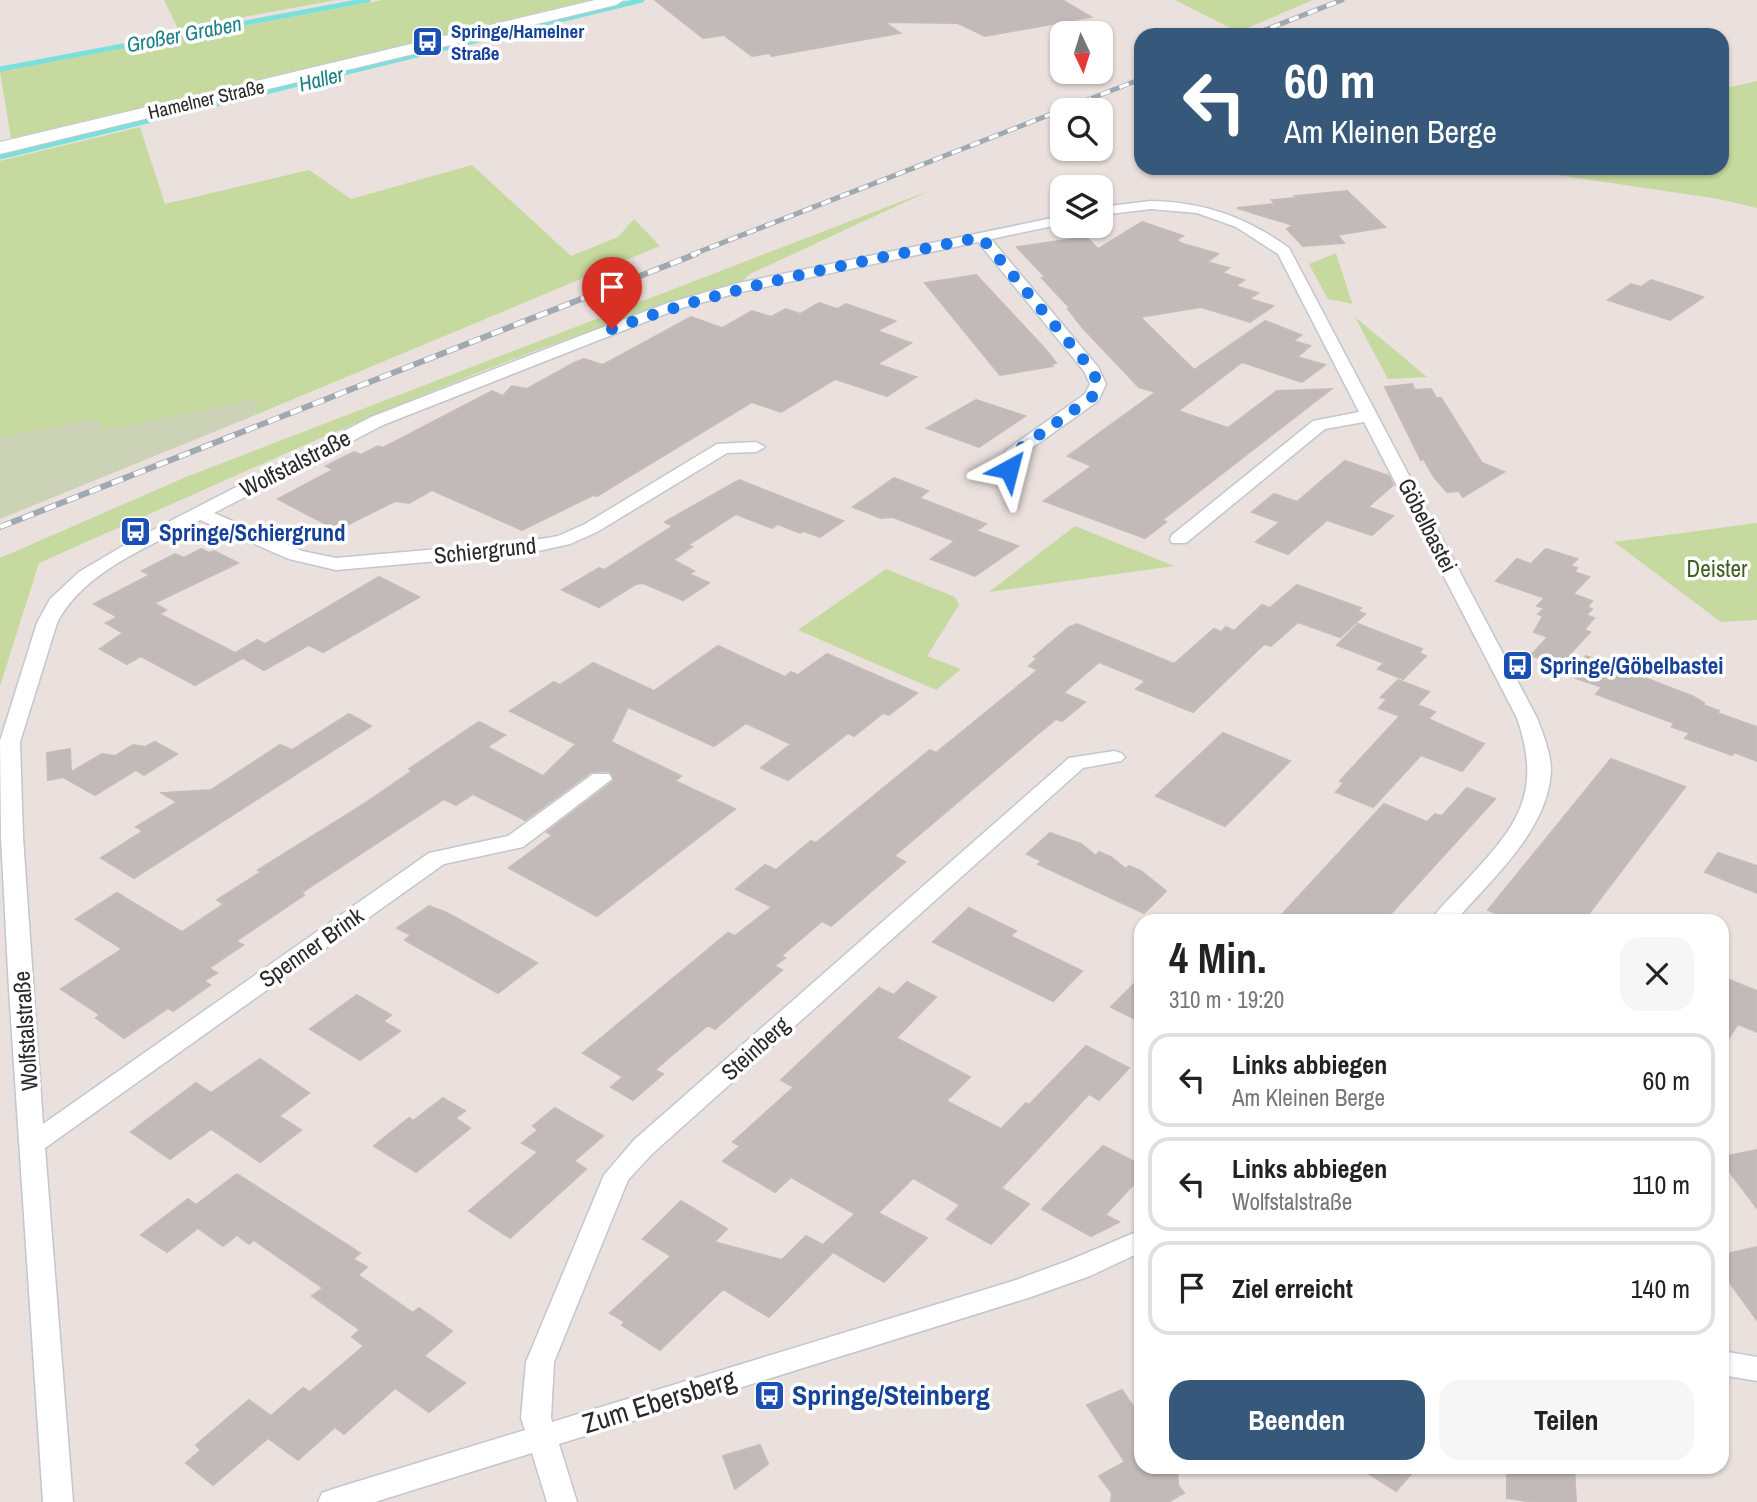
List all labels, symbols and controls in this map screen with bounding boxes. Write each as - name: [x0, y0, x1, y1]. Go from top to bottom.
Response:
- water label: Großer Graben: [124, 9, 244, 59]
- place label: Springe/Hamelner Straße: [451, 18, 584, 66]
- north arrow: [1050, 21, 1113, 84]
- map controls: [1050, 21, 1113, 238]
- bus stop icon: Springe/Hamelner Straße: [411, 25, 445, 59]
- text: 60 m: [1284, 47, 1376, 113]
- icon: left: [1169, 56, 1260, 147]
- water label: Haller: [296, 59, 348, 99]
- street label: Hamelner Straße: [145, 73, 267, 125]
- button: search: [1050, 98, 1113, 161]
- text: Am Kleinen Berge: [1284, 110, 1497, 153]
- button: layers: [1050, 175, 1113, 238]
- pin: [582, 257, 642, 329]
- icon: arrive: [593, 268, 631, 306]
- street label: Wolfstalstraße: [234, 422, 356, 504]
- position arrow: [972, 432, 1046, 506]
- street label: Göbelbastei: [1391, 473, 1465, 577]
- bus stop icon: Springe/Schiergrund: [119, 515, 153, 549]
- place label: Springe/Schiergrund: [159, 517, 346, 548]
- street label: Schiergrund: [432, 529, 538, 571]
- park label: Deister: [1687, 553, 1748, 584]
- bus stop icon: Springe/Göbelbastei: [1500, 648, 1534, 682]
- place label: Springe/Göbelbastei: [1540, 650, 1723, 681]
- street label: Spenner Brink: [253, 899, 370, 994]
- text: 4 Min.: [1169, 930, 1267, 986]
- button: close: [1620, 937, 1694, 1011]
- street label: Wolfstalstraße: [5, 970, 45, 1092]
- text: 310 m · 19:20: [1169, 984, 1284, 1015]
- street label: Steinberg: [714, 1009, 796, 1087]
- text: Links abbiegen: [1232, 1047, 1387, 1082]
- icon: left: [1173, 1061, 1211, 1099]
- text: 60 m: [1643, 1063, 1690, 1098]
- text: Am Kleinen Berge: [1232, 1082, 1385, 1113]
- text: Links abbiegen: [1232, 1151, 1387, 1186]
- icon: left: [1173, 1165, 1211, 1203]
- text: 110 m: [1632, 1167, 1690, 1202]
- text: Wolfstalstraße: [1232, 1186, 1352, 1217]
- icon: arrive: [1173, 1269, 1211, 1307]
- text: Ziel erreicht: [1232, 1271, 1353, 1306]
- text: 140 m: [1631, 1271, 1690, 1306]
- street label: Zum Ebersberg: [578, 1360, 740, 1442]
- place label: Springe/Steinberg: [792, 1376, 990, 1414]
- bus stop icon: Springe/Steinberg: [752, 1378, 786, 1412]
- button: Beenden: [1169, 1380, 1425, 1460]
- button: Teilen: [1439, 1380, 1694, 1460]

